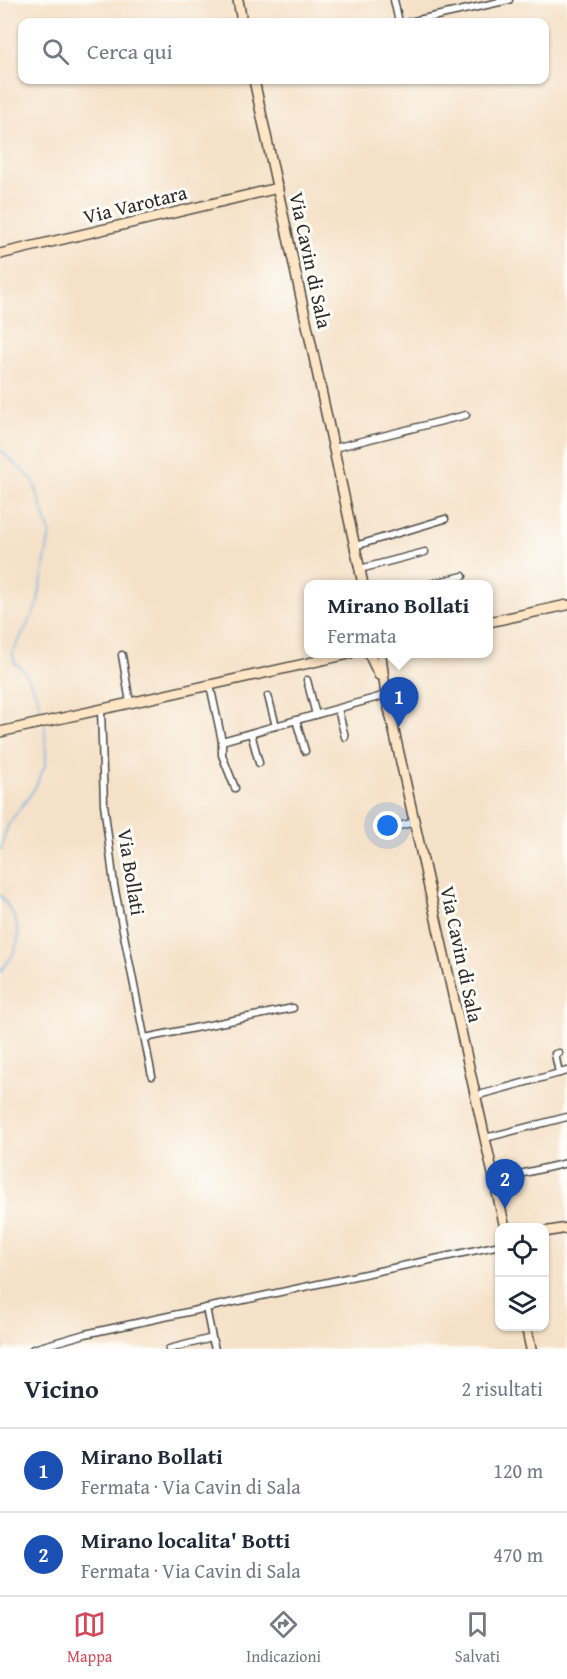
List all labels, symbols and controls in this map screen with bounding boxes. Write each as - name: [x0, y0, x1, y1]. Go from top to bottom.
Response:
- search box: [18, 18, 549, 84]
- icon: search: [39, 35, 72, 68]
- text: Cerca qui: [87, 35, 173, 67]
- street label: Via Varotara: [80, 177, 191, 231]
- street label: Via Cavin di Sala: [282, 189, 340, 331]
- popup: [304, 580, 493, 658]
- text: Mirano Bollati: [328, 589, 469, 621]
- text: Fermata: [328, 621, 396, 650]
- pin: 1: [380, 678, 418, 727]
- your location: [373, 811, 402, 840]
- street label: Via Bollati: [111, 827, 153, 918]
- street label: Via Cavin di Sala: [433, 883, 491, 1025]
- pin: 2: [486, 1160, 524, 1209]
- map controls: [495, 1223, 549, 1331]
- button: locate: [495, 1223, 549, 1277]
- button: layers: [495, 1277, 549, 1331]
- text: Vicino: [24, 1369, 99, 1408]
- text: 2 risultati: [462, 1374, 543, 1403]
- text: Mirano Bollati: [81, 1440, 223, 1472]
- text: 1: [38, 1456, 49, 1485]
- text: 120 m: [493, 1456, 543, 1485]
- text: Fermata · Via Cavin di Sala: [81, 1472, 301, 1501]
- text: Mirano localita' Botti: [81, 1524, 290, 1556]
- text: 2: [38, 1540, 49, 1569]
- text: 470 m: [493, 1540, 543, 1569]
- text: Fermata · Via Cavin di Sala: [81, 1556, 301, 1585]
- tab: Mappa: [67, 1608, 112, 1668]
- tab: Indicazioni: [246, 1608, 321, 1668]
- tab: Salvati: [455, 1608, 500, 1668]

